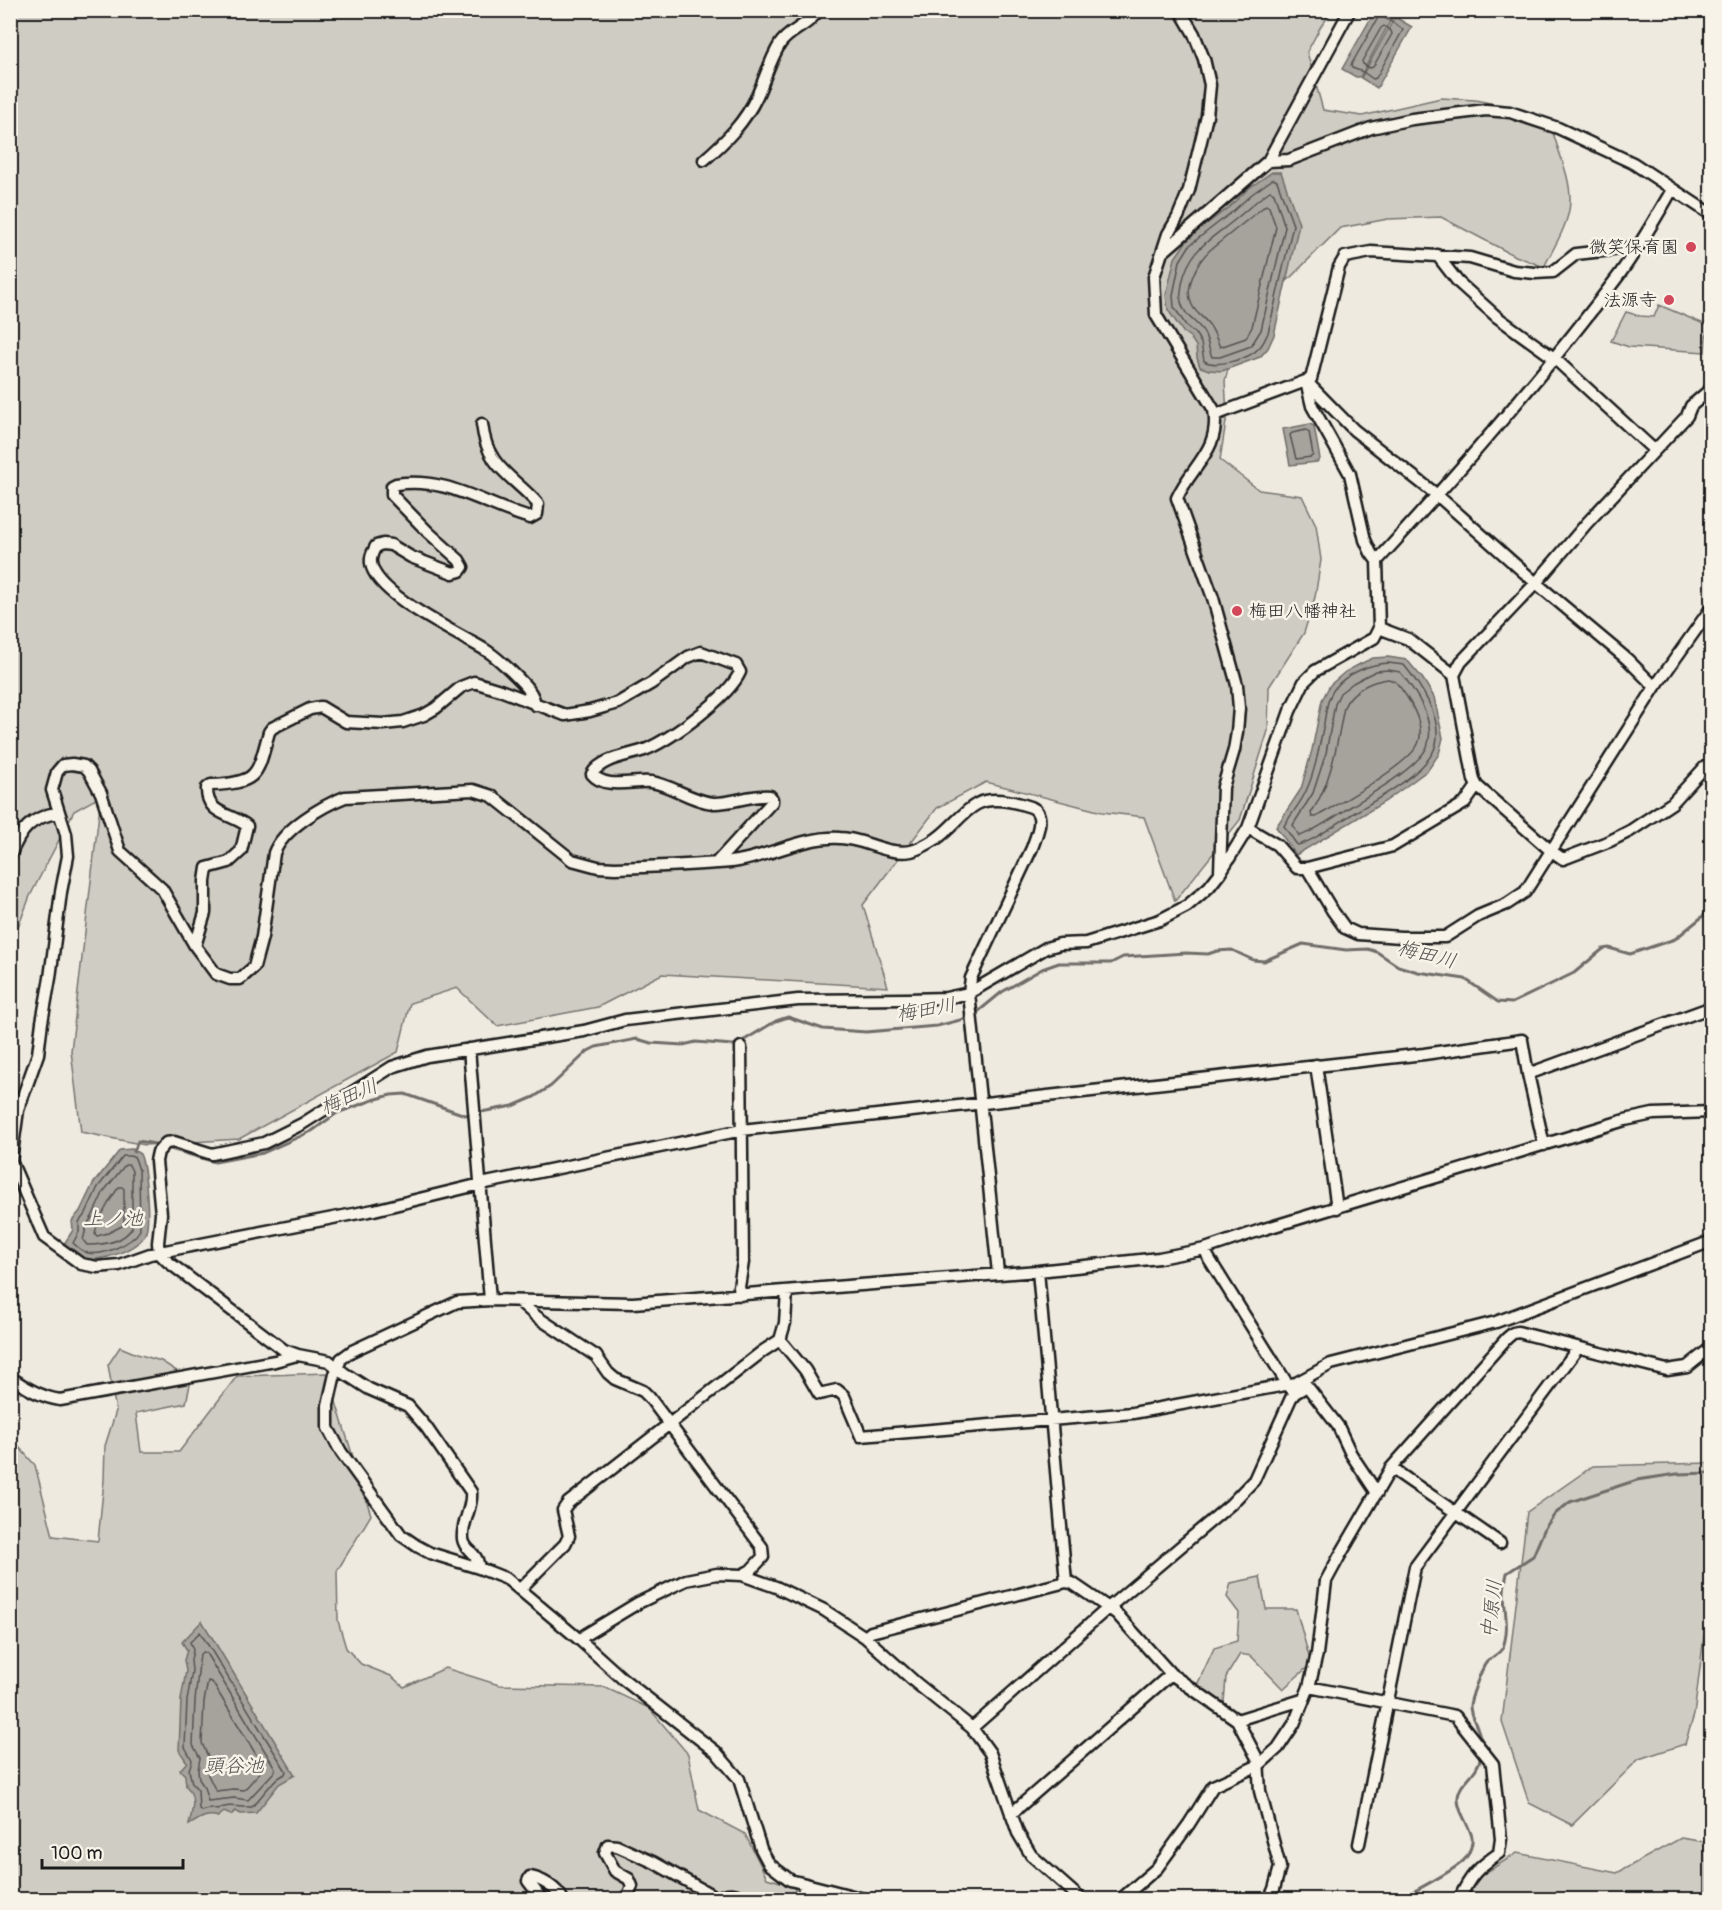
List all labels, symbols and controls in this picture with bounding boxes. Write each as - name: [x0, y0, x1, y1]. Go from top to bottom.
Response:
- place label: 微笑保育園: [1589, 236, 1679, 259]
- marker: 微笑保育園: [1684, 240, 1698, 254]
- place label: 法源寺: [1603, 289, 1657, 312]
- marker: 法源寺: [1662, 293, 1676, 307]
- place label: 梅田八幡神社: [1249, 600, 1357, 623]
- marker: 梅田八幡神社: [1230, 604, 1244, 618]
- water label: 梅田川: [1395, 935, 1459, 974]
- water label: 梅田川: [894, 992, 958, 1027]
- water label: 梅田川: [317, 1073, 382, 1120]
- water label: 上ノ池: [83, 1206, 144, 1231]
- water label: 中原川: [1476, 1578, 1507, 1640]
- water label: 頭谷池: [204, 1753, 265, 1778]
- scale bar: [42, 1832, 183, 1870]
- text: 100 m: [51, 1842, 103, 1865]

